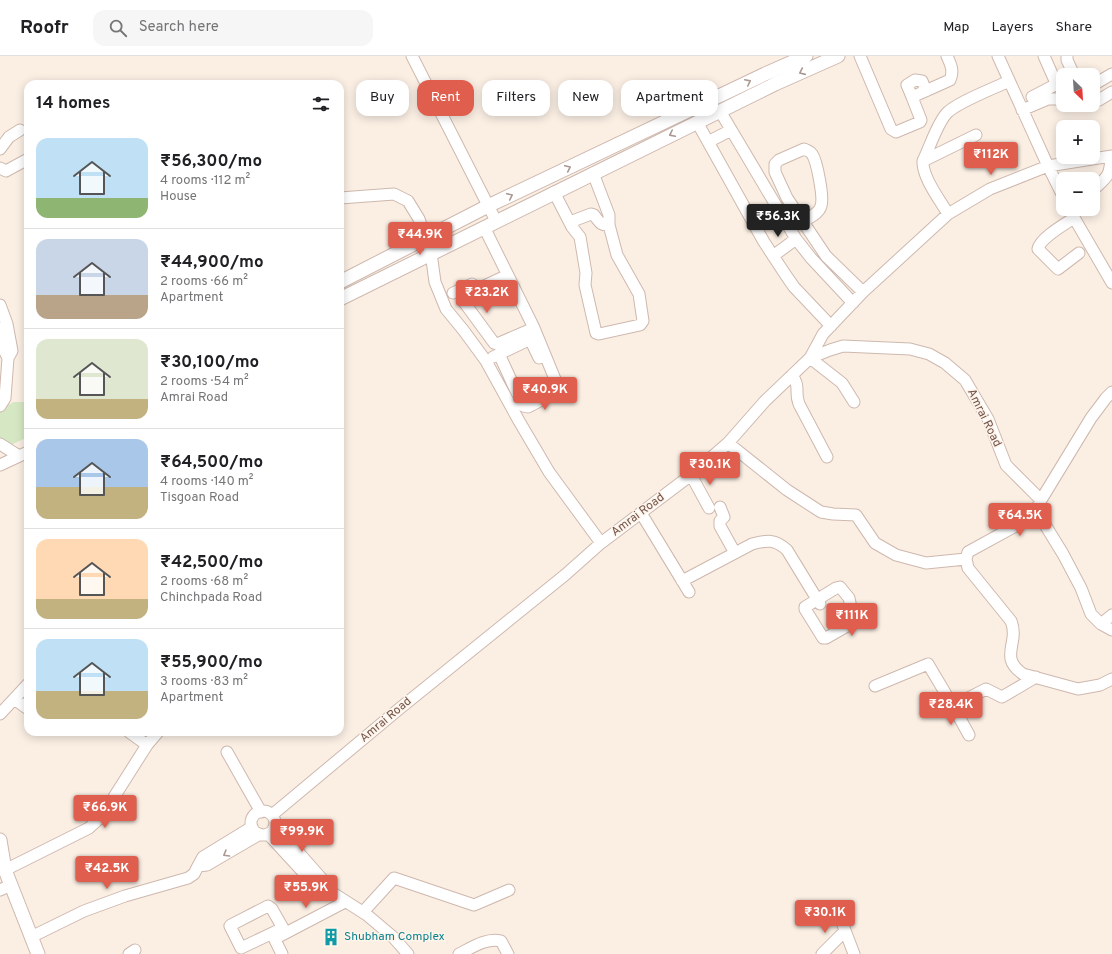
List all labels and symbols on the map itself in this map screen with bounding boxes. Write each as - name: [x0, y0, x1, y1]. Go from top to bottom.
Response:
- one-way arrow: [799, 67, 806, 75]
- north arrow: [1056, 68, 1100, 112]
- one-way arrow: [744, 79, 752, 87]
- one-way arrow: [669, 129, 677, 137]
- pin: ₹112K: [963, 142, 1019, 176]
- one-way arrow: [563, 165, 571, 173]
- one-way arrow: [506, 193, 514, 201]
- pin: ₹56.3K: [745, 204, 811, 238]
- pin: ₹44.9K: [387, 222, 453, 256]
- pin: ₹23.2K: [454, 280, 520, 314]
- pin: ₹40.9K: [512, 377, 578, 411]
- street label: Amrai Road: [963, 386, 1005, 450]
- pin: ₹30.1K: [677, 452, 743, 486]
- street label: Amrai Road: [608, 490, 668, 540]
- pin: ₹64.5K: [987, 503, 1053, 537]
- pin: ₹111K: [824, 603, 880, 637]
- pin: ₹28.4K: [918, 692, 984, 726]
- street label: Amrai Road: [357, 694, 415, 746]
- pin: ₹66.9K: [72, 795, 138, 829]
- pin: ₹99.9K: [269, 819, 335, 853]
- one-way arrow: [223, 850, 230, 857]
- pin: ₹42.5K: [74, 856, 140, 890]
- pin: ₹55.9K: [273, 875, 339, 909]
- pin: ₹30.1K: [792, 900, 858, 934]
- building icon: Shubham Complex: [321, 927, 341, 947]
- place label: Shubham Complex: [344, 929, 445, 945]

